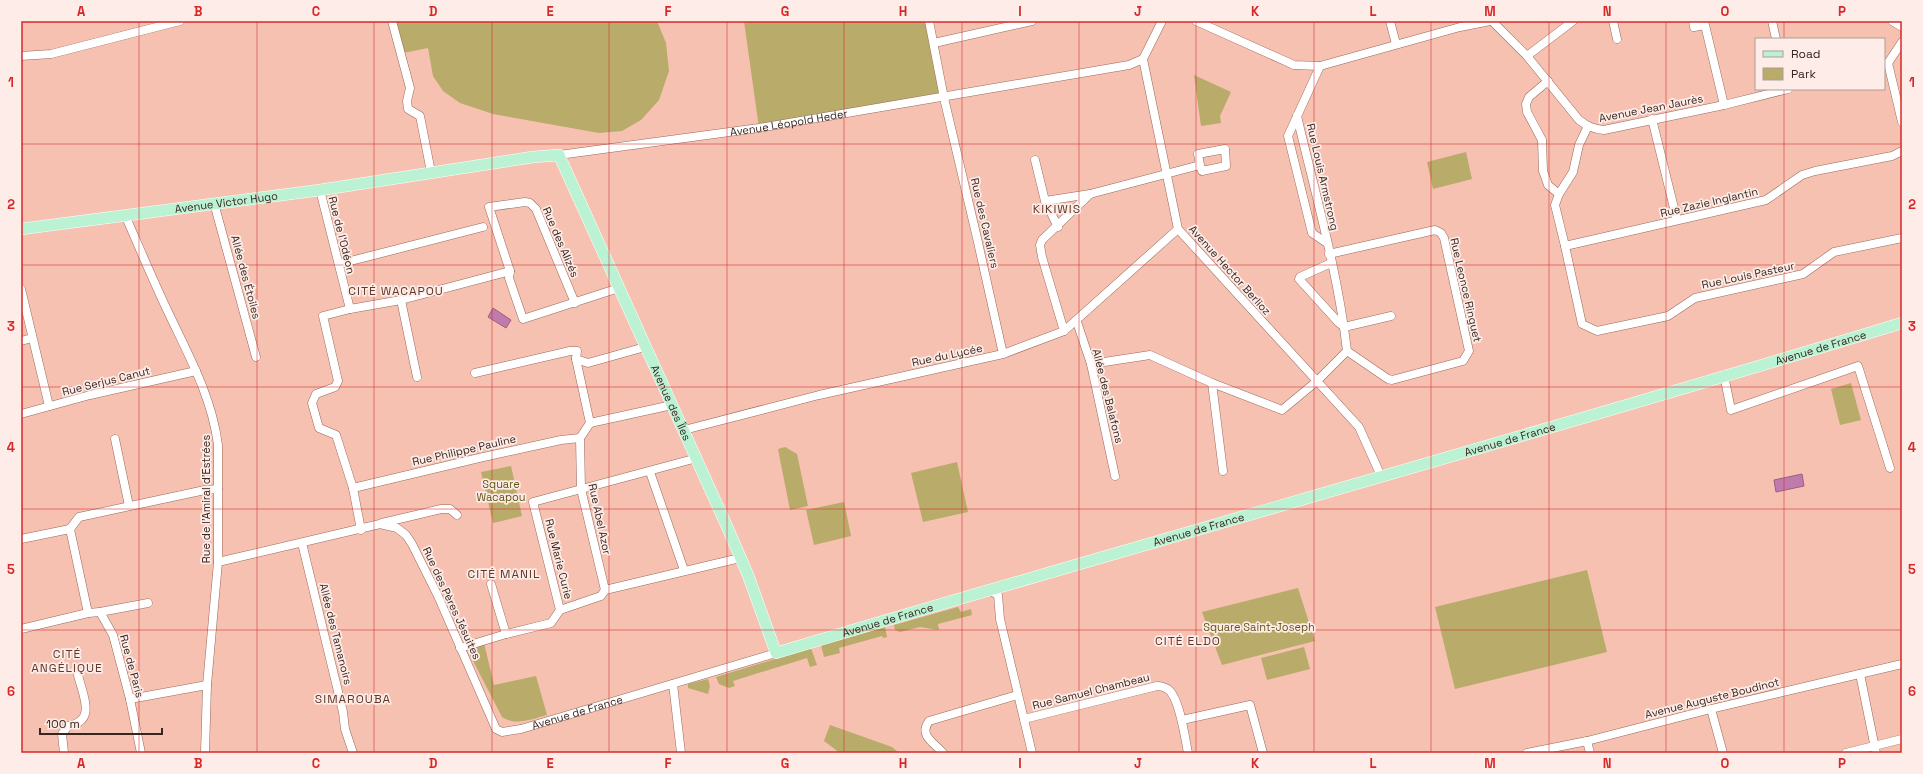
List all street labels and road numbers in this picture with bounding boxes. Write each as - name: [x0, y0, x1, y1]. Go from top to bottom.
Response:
- street label: Avenue Jean Jaurès: [1598, 91, 1704, 125]
- street label: Avenue Léopold Heder: [729, 106, 849, 139]
- street label: Rue Louis Armstrong: [1304, 122, 1342, 232]
- street label: Rue des Cavaliers: [968, 177, 1002, 270]
- street label: Rue Zazie Inglantin: [1659, 184, 1759, 220]
- street label: Avenue Victor Hugo: [174, 189, 279, 216]
- street label: Rue de l'Odéon: [326, 195, 358, 275]
- street label: Rue des Alizés: [540, 205, 582, 280]
- street label: Avenue Hector Berlioz: [1186, 222, 1274, 318]
- street label: Allée des Étoiles: [228, 234, 264, 321]
- street label: Rue Leonce Ringuet: [1447, 237, 1485, 343]
- street label: Rue Louis Pasteur: [1700, 258, 1796, 292]
- street label: Avenue de France: [1774, 327, 1868, 368]
- street label: Rue du Lycée: [910, 341, 984, 369]
- street label: Allée des Balafons: [1090, 347, 1127, 445]
- street label: Rue Serjus Canut: [60, 363, 152, 399]
- street label: Avenue des Îles: [648, 363, 694, 443]
- street label: Avenue de France: [1463, 419, 1557, 459]
- street label: Rue Philippe Pauline: [411, 431, 517, 469]
- street label: Rue de l'Amiral d'Estrées: [199, 435, 213, 563]
- street label: Rue Abel Azor: [586, 482, 614, 556]
- street label: Avenue de France: [1151, 510, 1246, 549]
- street label: Rue Marie Curie: [542, 517, 576, 601]
- street label: Rue des Pères Jésuites: [420, 545, 484, 662]
- street label: Allée des Tamanoirs: [317, 582, 355, 686]
- street label: Avenue de France: [840, 600, 935, 640]
- street label: Rue de Paris: [117, 633, 147, 699]
- street label: Rue Samuel Chambeau: [1031, 670, 1151, 712]
- street label: Avenue Auguste Boudinot: [1643, 675, 1781, 721]
- street label: Avenue de France: [530, 692, 624, 732]

